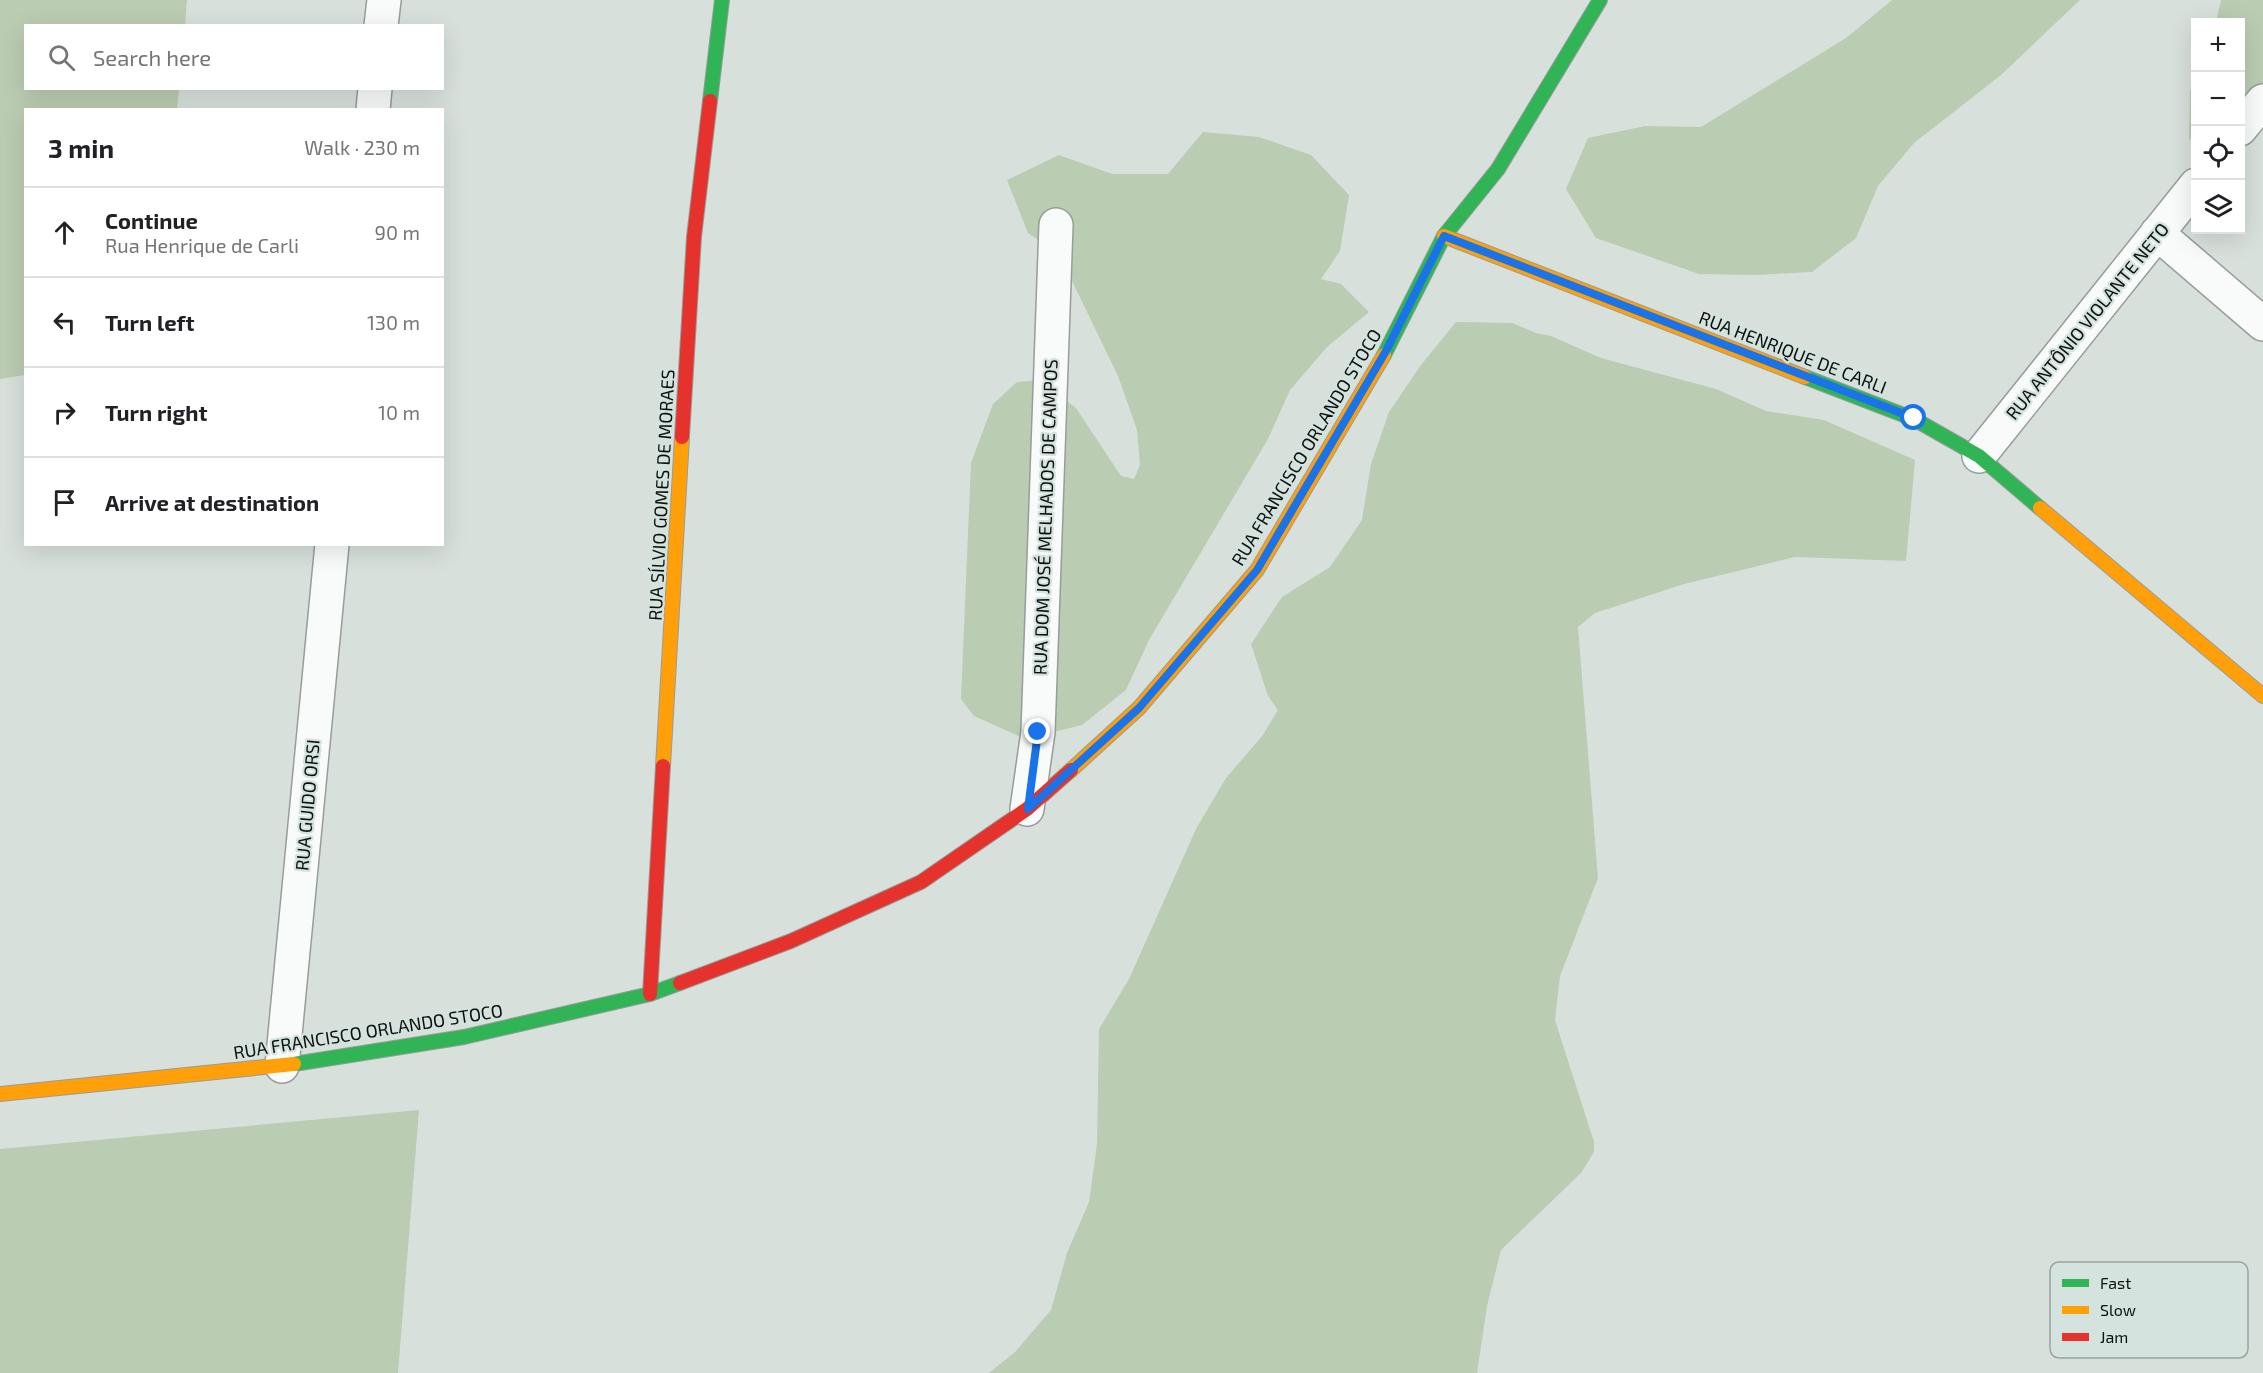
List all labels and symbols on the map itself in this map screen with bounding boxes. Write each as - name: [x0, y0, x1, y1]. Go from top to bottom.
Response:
- street label: RUA ANTÔNIO VIOLANTE NETO: [2001, 218, 2173, 424]
- street label: RUA HENRIQUE DE CARLI: [1696, 306, 1890, 398]
- street label: RUA FRANCISCO ORLANDO STOCO: [1226, 325, 1386, 569]
- street label: RUA DOM JOSÉ MELHADOS DE CAMPOS: [1028, 359, 1062, 675]
- street label: RUA SÍLVIO GOMES DE MORAES: [643, 369, 679, 621]
- route start: [1900, 404, 1926, 430]
- route end: [1024, 718, 1050, 744]
- street label: RUA GUIDO ORSI: [290, 738, 324, 872]
- street label: RUA FRANCISCO ORLANDO STOCO: [232, 999, 504, 1063]
- legend: [2050, 1262, 2248, 1358]
- text: Fast: [2100, 1273, 2131, 1292]
- text: Slow: [2100, 1300, 2136, 1319]
- text: Jam: [2100, 1327, 2128, 1346]

